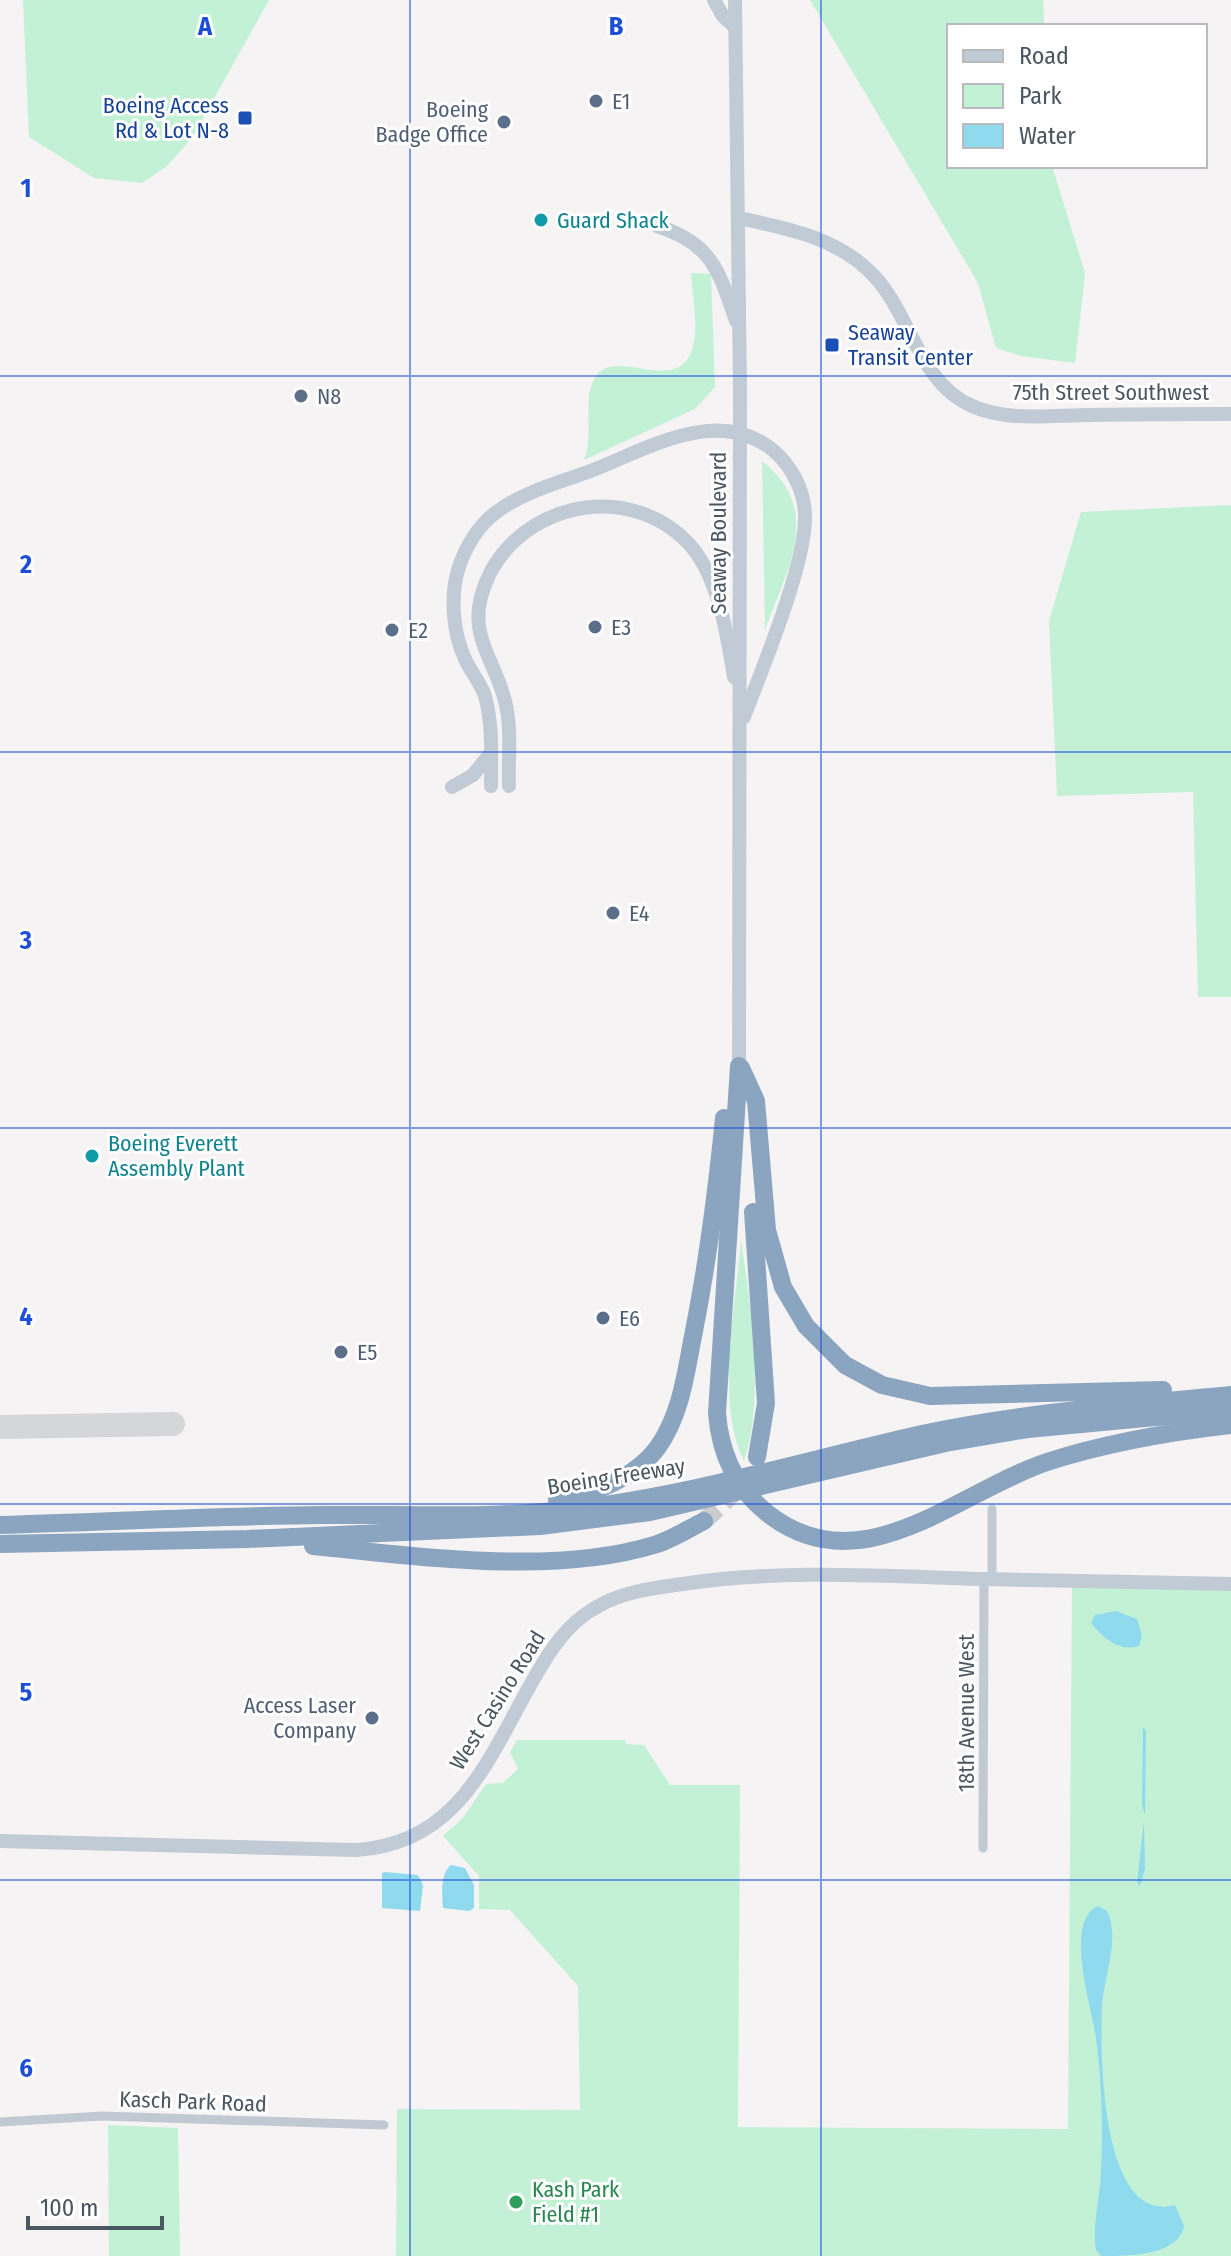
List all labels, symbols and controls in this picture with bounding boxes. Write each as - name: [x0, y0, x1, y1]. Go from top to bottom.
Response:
- text: A: [197, 11, 213, 42]
- text: B: [609, 11, 624, 42]
- legend: [947, 24, 1207, 168]
- text: Road: [1019, 42, 1069, 70]
- text: Park: [1019, 82, 1062, 110]
- place label: E1: [612, 88, 630, 115]
- place label: Boeing Access Rd & Lot N-8: [103, 92, 229, 144]
- marker: E1: [587, 92, 605, 110]
- place label: Boeing Badge Office: [375, 96, 489, 148]
- marker: Boeing Access Rd & Lot N-8: [236, 109, 254, 127]
- marker: Boeing Badge Office: [495, 113, 513, 131]
- text: Water: [1019, 122, 1076, 150]
- text: 1: [21, 173, 32, 204]
- place label: Guard Shack: [557, 207, 670, 234]
- marker: Guard Shack: [532, 211, 550, 229]
- place label: Seaway Transit Center: [848, 319, 973, 371]
- marker: Seaway Transit Center: [823, 336, 841, 354]
- street label: 75th Street Southwest: [1013, 379, 1210, 406]
- place label: N8: [317, 383, 341, 410]
- marker: N8: [292, 387, 310, 405]
- street label: Seaway Boulevard: [705, 452, 732, 614]
- text: 2: [19, 549, 32, 580]
- place label: E3: [611, 614, 631, 641]
- place label: E2: [408, 617, 428, 644]
- marker: E3: [586, 618, 604, 636]
- marker: E2: [383, 621, 401, 639]
- place label: E4: [629, 900, 650, 927]
- marker: E4: [604, 904, 622, 922]
- text: 3: [19, 925, 32, 956]
- place label: Boeing Everett Assembly Plant: [108, 1130, 246, 1182]
- marker: Boeing Everett Assembly Plant: [83, 1147, 101, 1165]
- text: 4: [19, 1301, 33, 1332]
- place label: E6: [619, 1305, 640, 1332]
- marker: E6: [594, 1309, 612, 1327]
- place label: E5: [357, 1339, 377, 1366]
- marker: E5: [332, 1343, 350, 1361]
- street label: Boeing Freeway: [545, 1452, 687, 1501]
- street label: West Casino Road: [444, 1626, 551, 1775]
- street label: 18th Avenue West: [953, 1633, 980, 1792]
- text: 5: [20, 1677, 33, 1708]
- place label: Access Laser Company: [244, 1692, 356, 1744]
- marker: Access Laser Company: [363, 1709, 381, 1727]
- text: 6: [19, 2053, 33, 2084]
- street label: Kasch Park Road: [119, 2085, 267, 2118]
- place label: Kash Park Field #1: [532, 2176, 620, 2228]
- scale bar: [28, 2180, 162, 2230]
- marker: Kash Park Field #1: [507, 2193, 525, 2211]
- text: 100 m: [40, 2194, 98, 2222]

